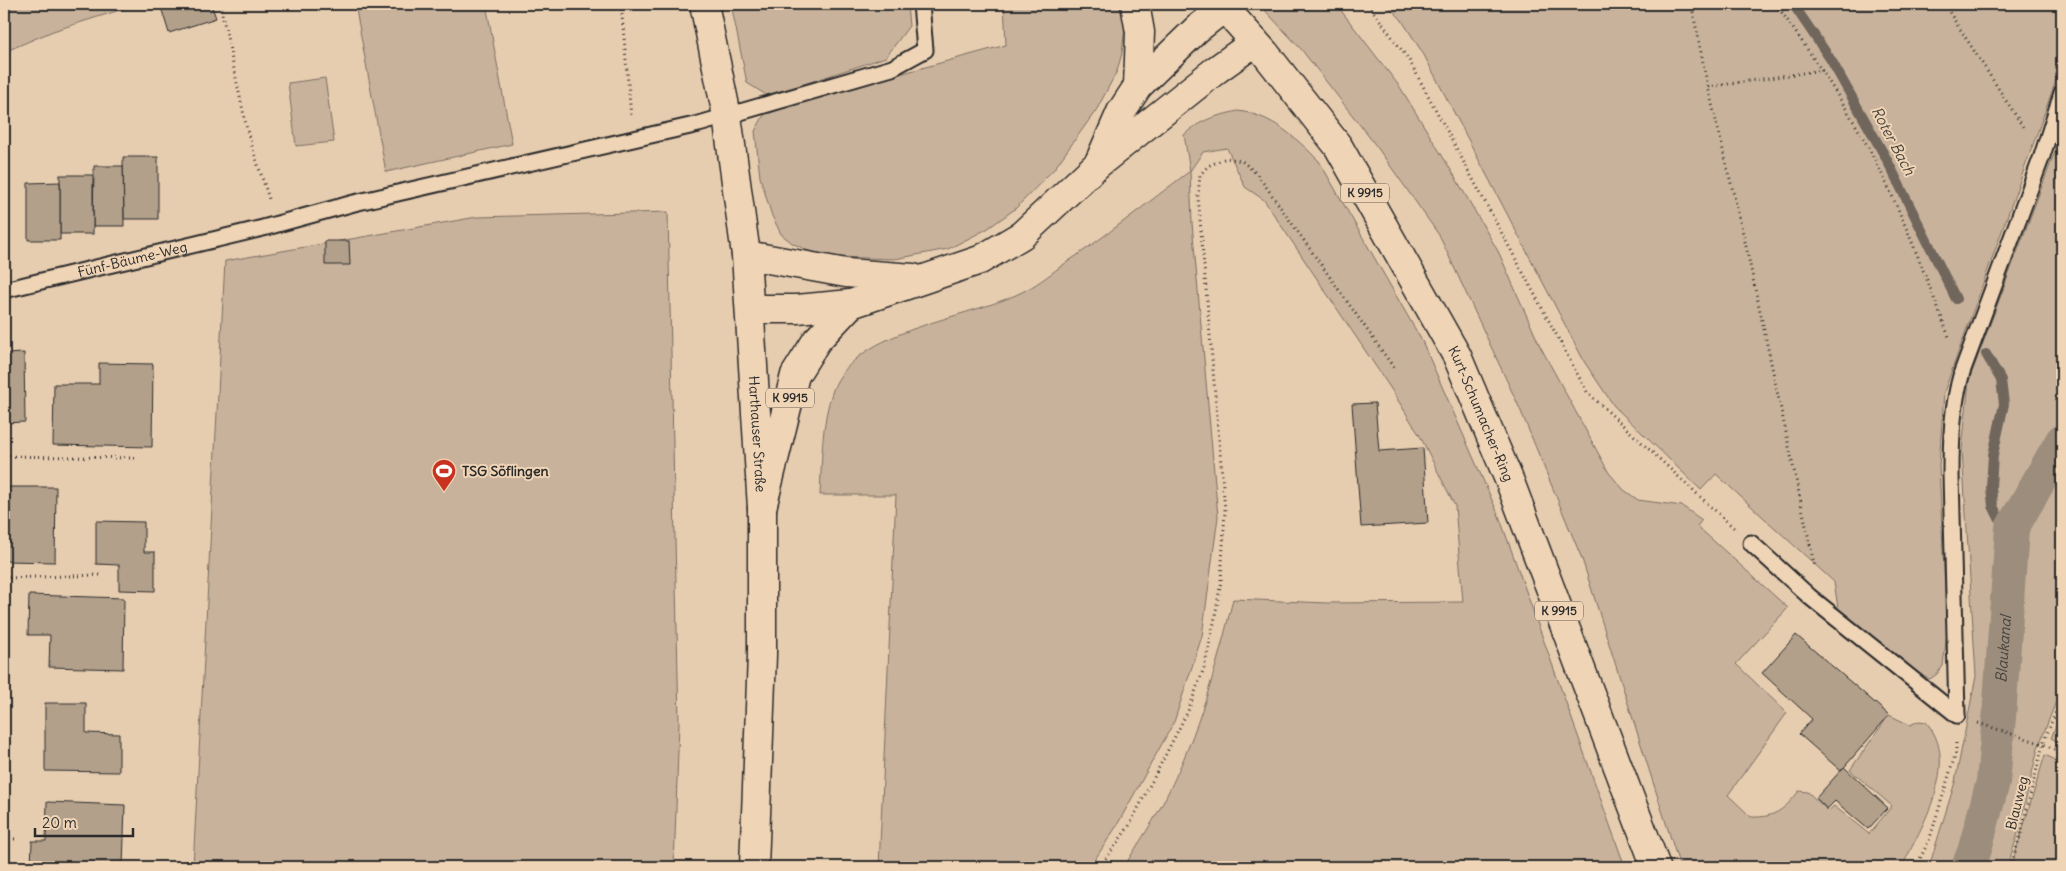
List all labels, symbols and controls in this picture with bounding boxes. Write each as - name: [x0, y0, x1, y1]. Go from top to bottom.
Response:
- water label: Roter Bach: [1867, 103, 1920, 179]
- road number: K 9915: [1341, 184, 1389, 202]
- street label: Fünf-Bäume-Weg: [76, 237, 189, 281]
- street label: Kurt-Schumacher-Ring: [1444, 343, 1518, 484]
- street label: Harthauser Straße: [745, 375, 770, 493]
- road number: K 9915: [766, 388, 814, 408]
- sports icon: TSG Söflingen: [431, 458, 457, 492]
- place label: TSG Söflingen: [462, 462, 549, 480]
- road number: K 9915: [1535, 602, 1583, 620]
- water label: Blaukanal: [1991, 612, 2015, 683]
- street label: Blauweg: [2002, 774, 2032, 832]
- scale bar: [35, 806, 132, 838]
- text: 20 m: [42, 813, 77, 832]

